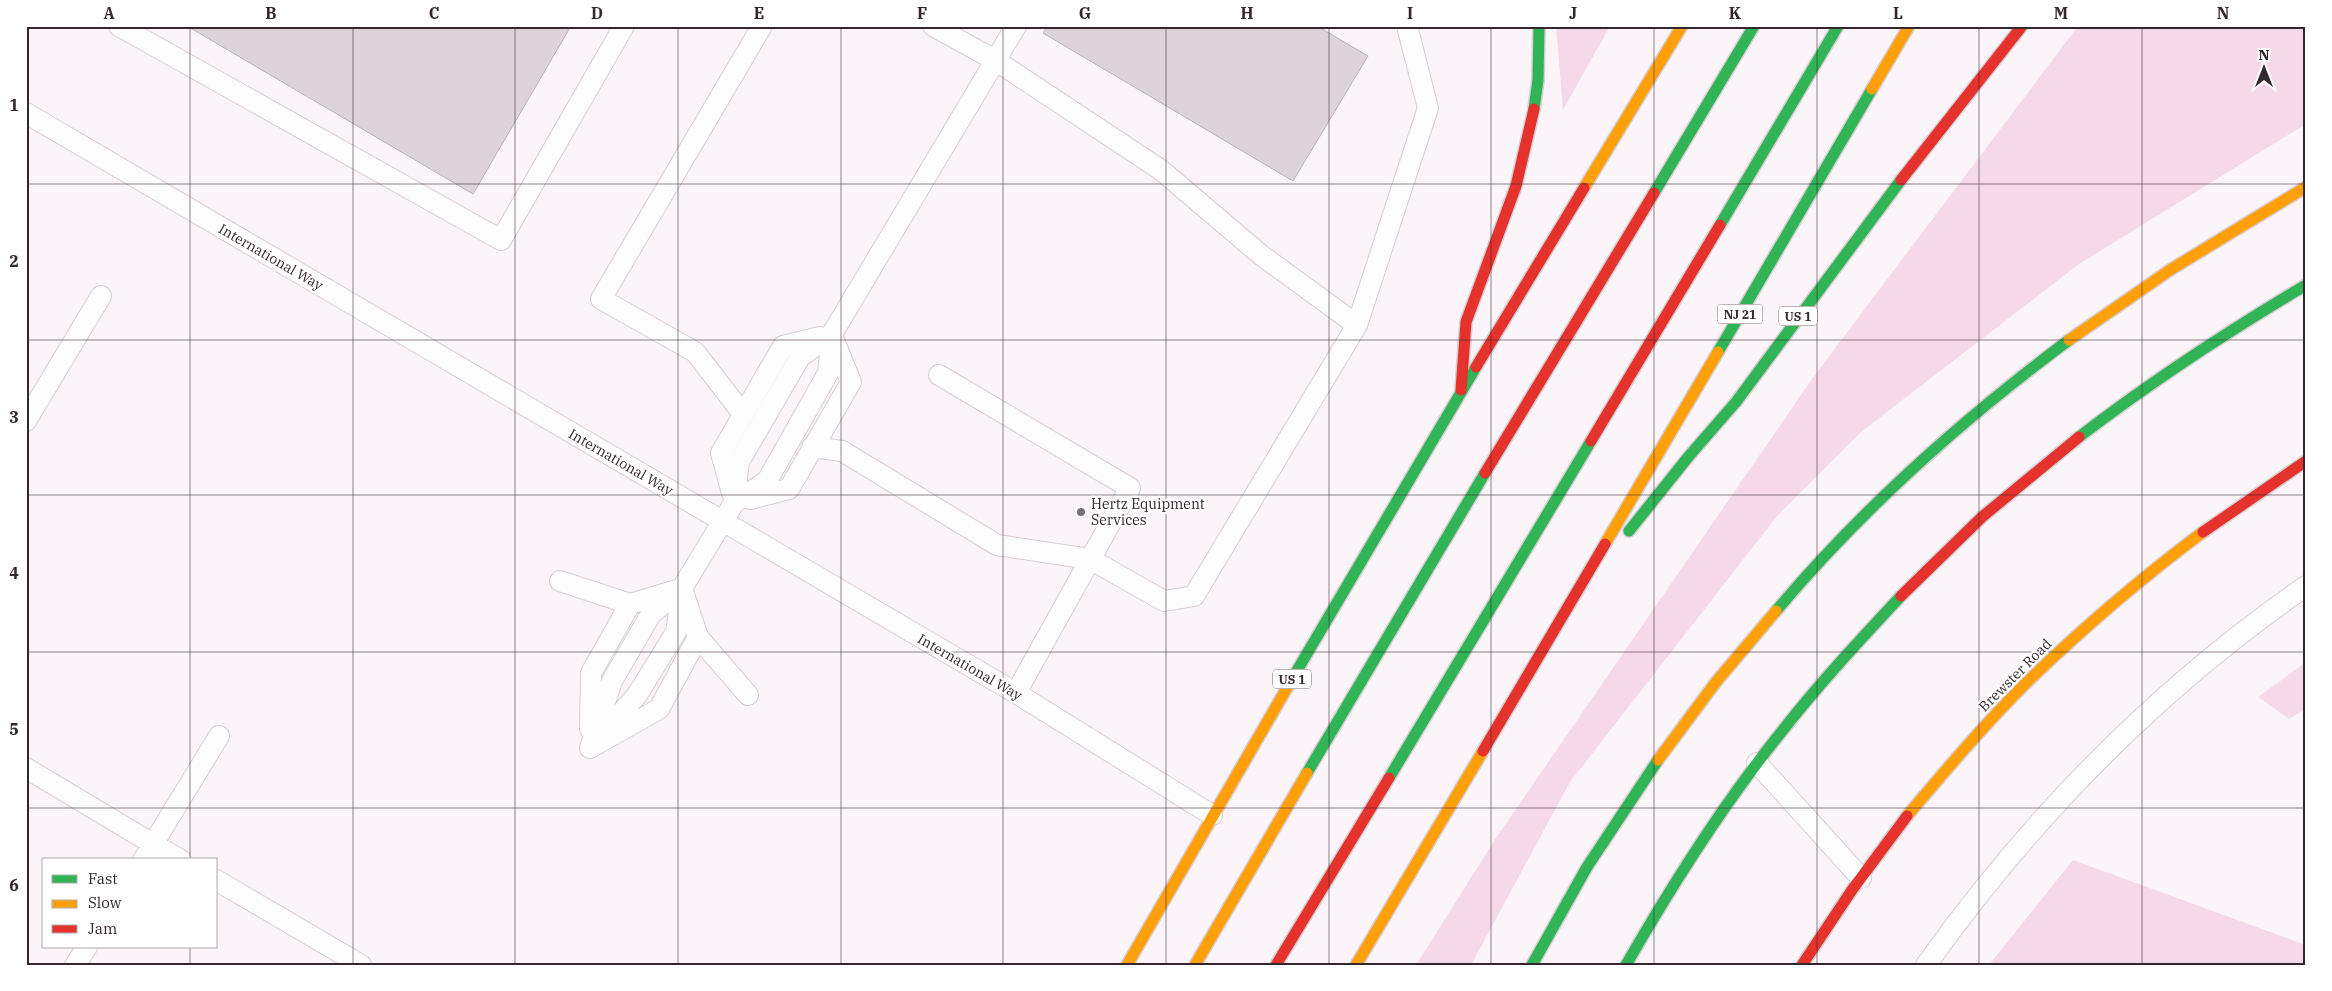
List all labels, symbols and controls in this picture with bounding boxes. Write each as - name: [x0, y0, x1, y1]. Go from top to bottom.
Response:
- text: A: [103, 3, 115, 23]
- text: B: [265, 3, 277, 23]
- text: C: [429, 3, 439, 23]
- text: D: [591, 3, 603, 23]
- text: E: [754, 3, 764, 23]
- text: F: [917, 3, 927, 23]
- text: G: [1079, 3, 1091, 23]
- text: H: [1241, 3, 1254, 23]
- text: I: [1407, 3, 1413, 23]
- text: J: [1569, 3, 1577, 23]
- text: K: [1729, 3, 1742, 23]
- text: L: [1893, 3, 1903, 23]
- text: M: [2054, 3, 2068, 23]
- text: N: [2217, 3, 2229, 23]
- north arrow: [2240, 42, 2290, 92]
- text: N: [2258, 46, 2270, 64]
- text: 1: [9, 95, 19, 115]
- street label: International Way: [215, 220, 327, 295]
- text: 2: [9, 251, 19, 271]
- road number: NJ 21: [1718, 304, 1762, 324]
- road number: US 1: [1779, 306, 1817, 326]
- text: 3: [9, 407, 19, 427]
- street label: International Way: [565, 425, 677, 500]
- place label: Hertz Equipment Services: [1091, 495, 1205, 529]
- marker: Hertz Equipment Services: [1075, 506, 1087, 518]
- text: 4: [9, 563, 19, 583]
- street label: International Way: [914, 630, 1026, 705]
- street label: Brewster Road: [1975, 634, 2056, 715]
- road number: US 1: [1273, 670, 1311, 689]
- text: 5: [9, 719, 19, 739]
- legend: [42, 858, 218, 948]
- text: Fast: [88, 869, 118, 888]
- text: 6: [9, 875, 19, 895]
- text: Slow: [88, 893, 122, 912]
- text: Jam: [88, 919, 117, 938]

